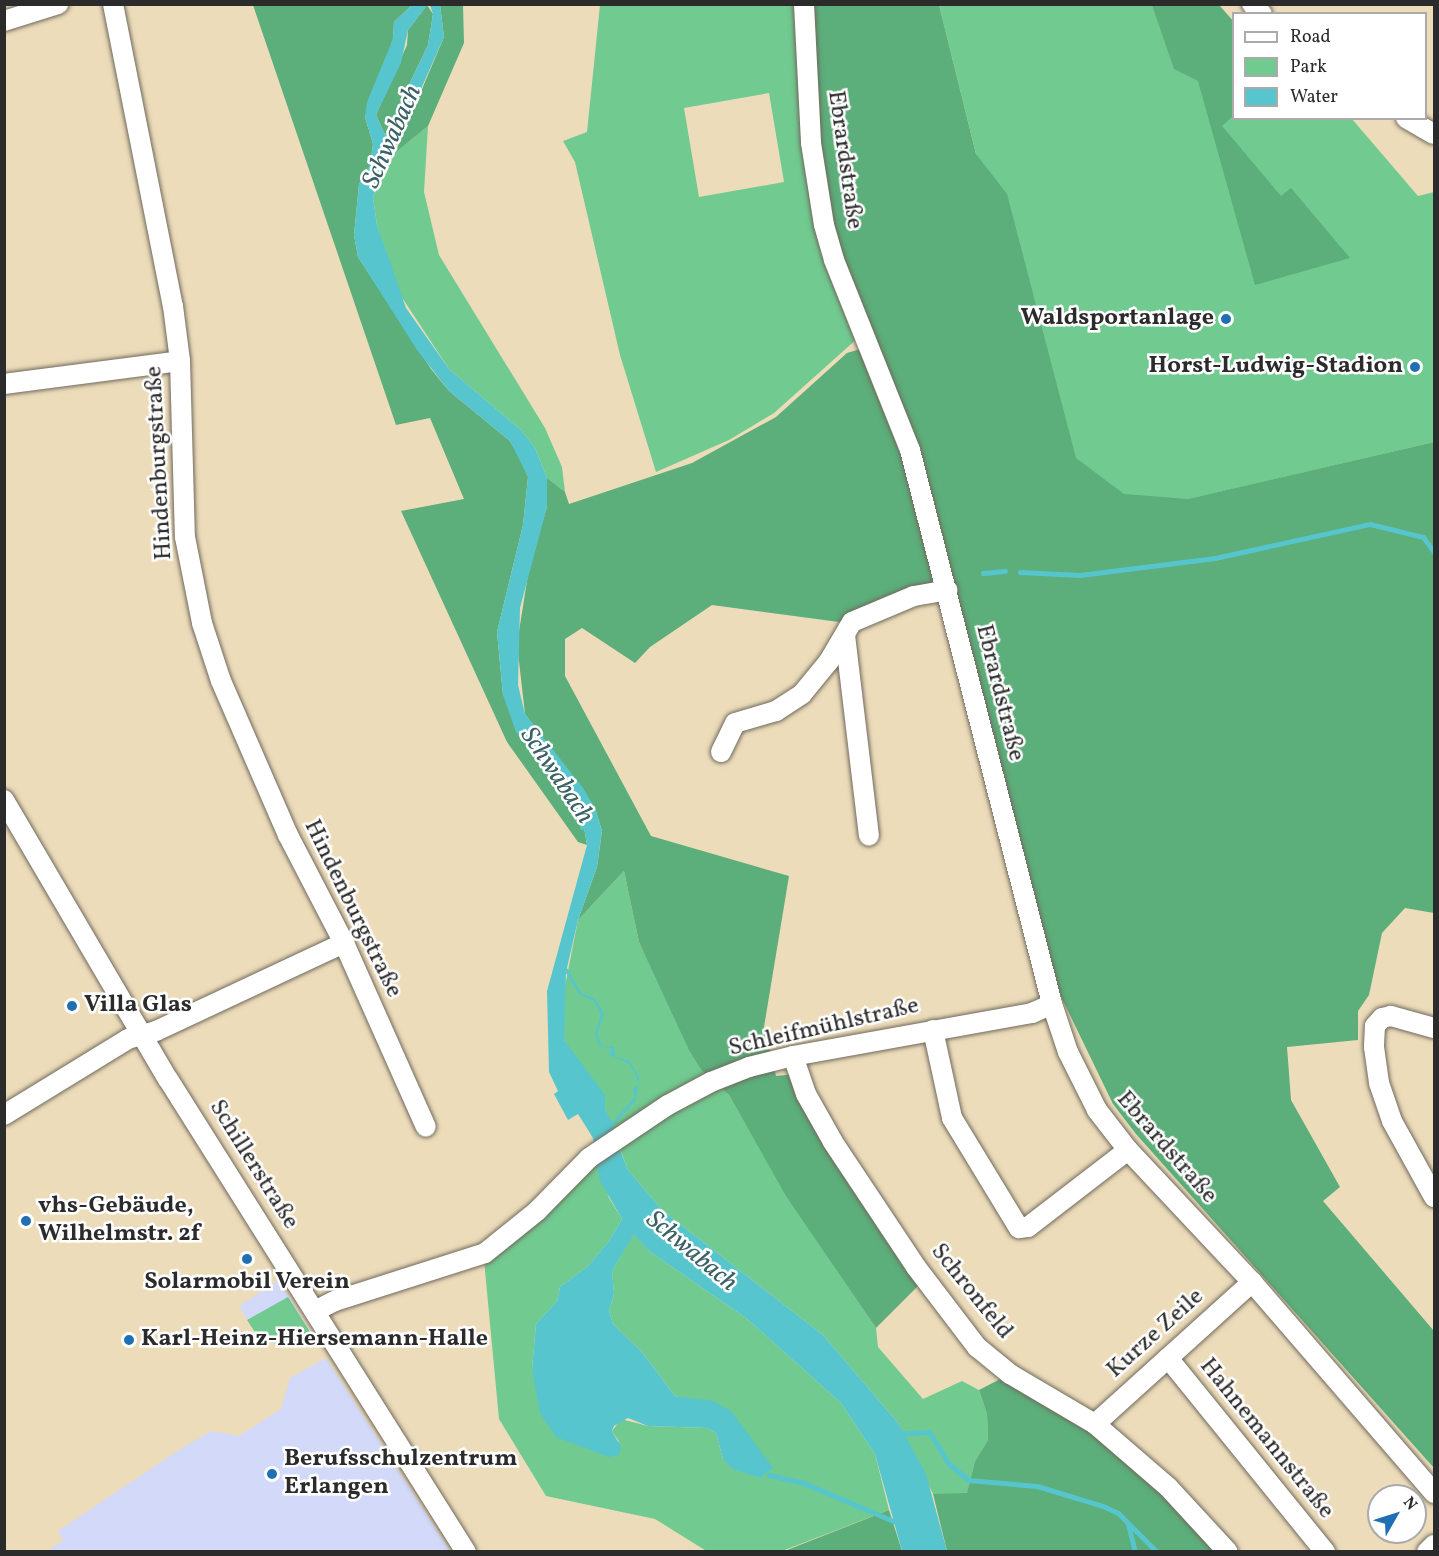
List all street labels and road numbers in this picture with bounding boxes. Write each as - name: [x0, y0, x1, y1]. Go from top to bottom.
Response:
- street label: Ebrardstraße: [820, 89, 868, 231]
- street label: Hindenburgstraße: [141, 365, 179, 561]
- street label: Ebrardstraße: [968, 622, 1030, 764]
- street label: Hindenburgstraße: [296, 815, 408, 1003]
- street label: Schleifmühlstraße: [726, 992, 922, 1064]
- street label: Ebrardstraße: [1109, 1086, 1223, 1210]
- street label: Schillerstraße: [202, 1095, 304, 1235]
- street label: Schronfeld: [924, 1238, 1018, 1346]
- street label: Kurze Zeile: [1102, 1283, 1210, 1385]
- street label: Hahnemannstraße: [1192, 1353, 1340, 1525]

